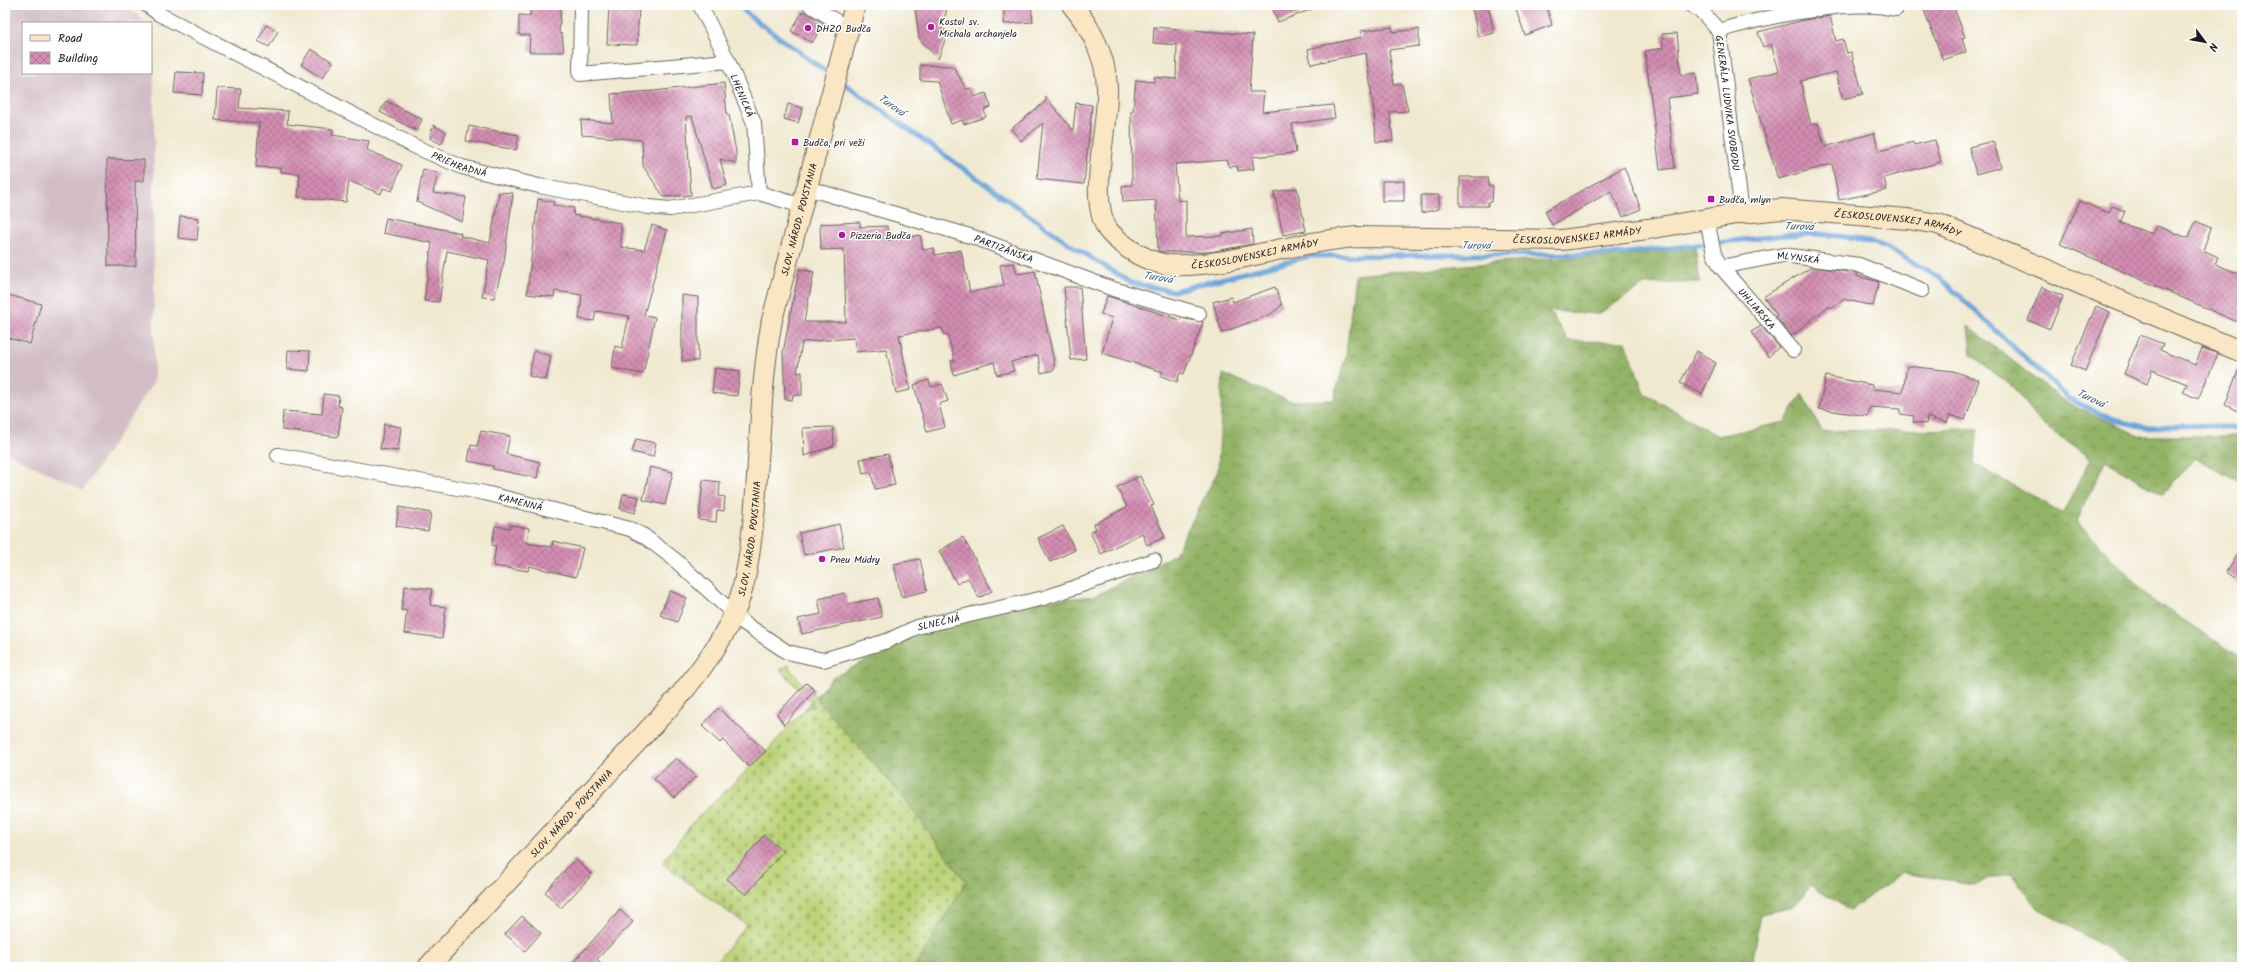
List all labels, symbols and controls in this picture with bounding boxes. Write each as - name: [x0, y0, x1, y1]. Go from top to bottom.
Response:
- place label: Kostol sv. Michala archanjela: [939, 14, 1017, 42]
- place label: DHZO Budča: [816, 21, 871, 37]
- legend: [22, 22, 152, 74]
- marker: Kostol sv. Michala archanjela: [926, 22, 936, 32]
- north arrow: [2185, 22, 2225, 62]
- marker: DHZO Budča: [803, 23, 813, 33]
- text: Road: [58, 29, 83, 48]
- street label: GENERÁLA LUDVIKA SVOBODU: [1711, 34, 1744, 172]
- text: N: [2203, 39, 2222, 55]
- text: Building: [58, 49, 98, 68]
- street label: LHENICKÁ: [725, 72, 758, 120]
- water label: Turová: [874, 90, 911, 123]
- place label: Budča, pri veži: [803, 135, 865, 151]
- marker: Budča, pri veži: [790, 137, 800, 147]
- street label: PRIEHRADNÁ: [428, 148, 489, 182]
- street label: SLOV. NÁROD. POVSTANIA: [777, 161, 822, 278]
- place label: Budča, mlyn: [1719, 192, 1771, 208]
- marker: Budča, mlyn: [1706, 194, 1716, 204]
- street label: ČESKOSLOVENSKEJ ARMÁDY: [1833, 206, 1964, 242]
- water label: Turová: [1784, 218, 1817, 236]
- street label: ČESKOSLOVENSKEJ ARMÁDY: [1512, 223, 1643, 249]
- place label: Pizzeria Budča: [850, 228, 911, 244]
- marker: Pizzeria Budča: [837, 230, 847, 240]
- street label: PARTIZÁNSKA: [972, 231, 1035, 268]
- street label: ČESKOSLOVENSKEJ ARMÁDY: [1191, 235, 1321, 274]
- water label: Turová: [1461, 237, 1494, 255]
- street label: MLYNSKÁ: [1776, 248, 1821, 269]
- water label: Turová: [1142, 267, 1177, 290]
- street label: UHLIARSKA: [1734, 285, 1779, 334]
- water label: Turová: [2073, 384, 2110, 415]
- street label: SLOV. NÁROD. POVSTANIA: [734, 480, 766, 598]
- street label: KAMENNÁ: [496, 490, 544, 516]
- place label: Pneu Múdry: [830, 552, 880, 568]
- marker: Pneu Múdry: [817, 554, 827, 564]
- street label: SLNEČNÁ: [916, 610, 962, 636]
- street label: SLOV. NÁROD. POVSTANIA: [526, 766, 617, 862]

